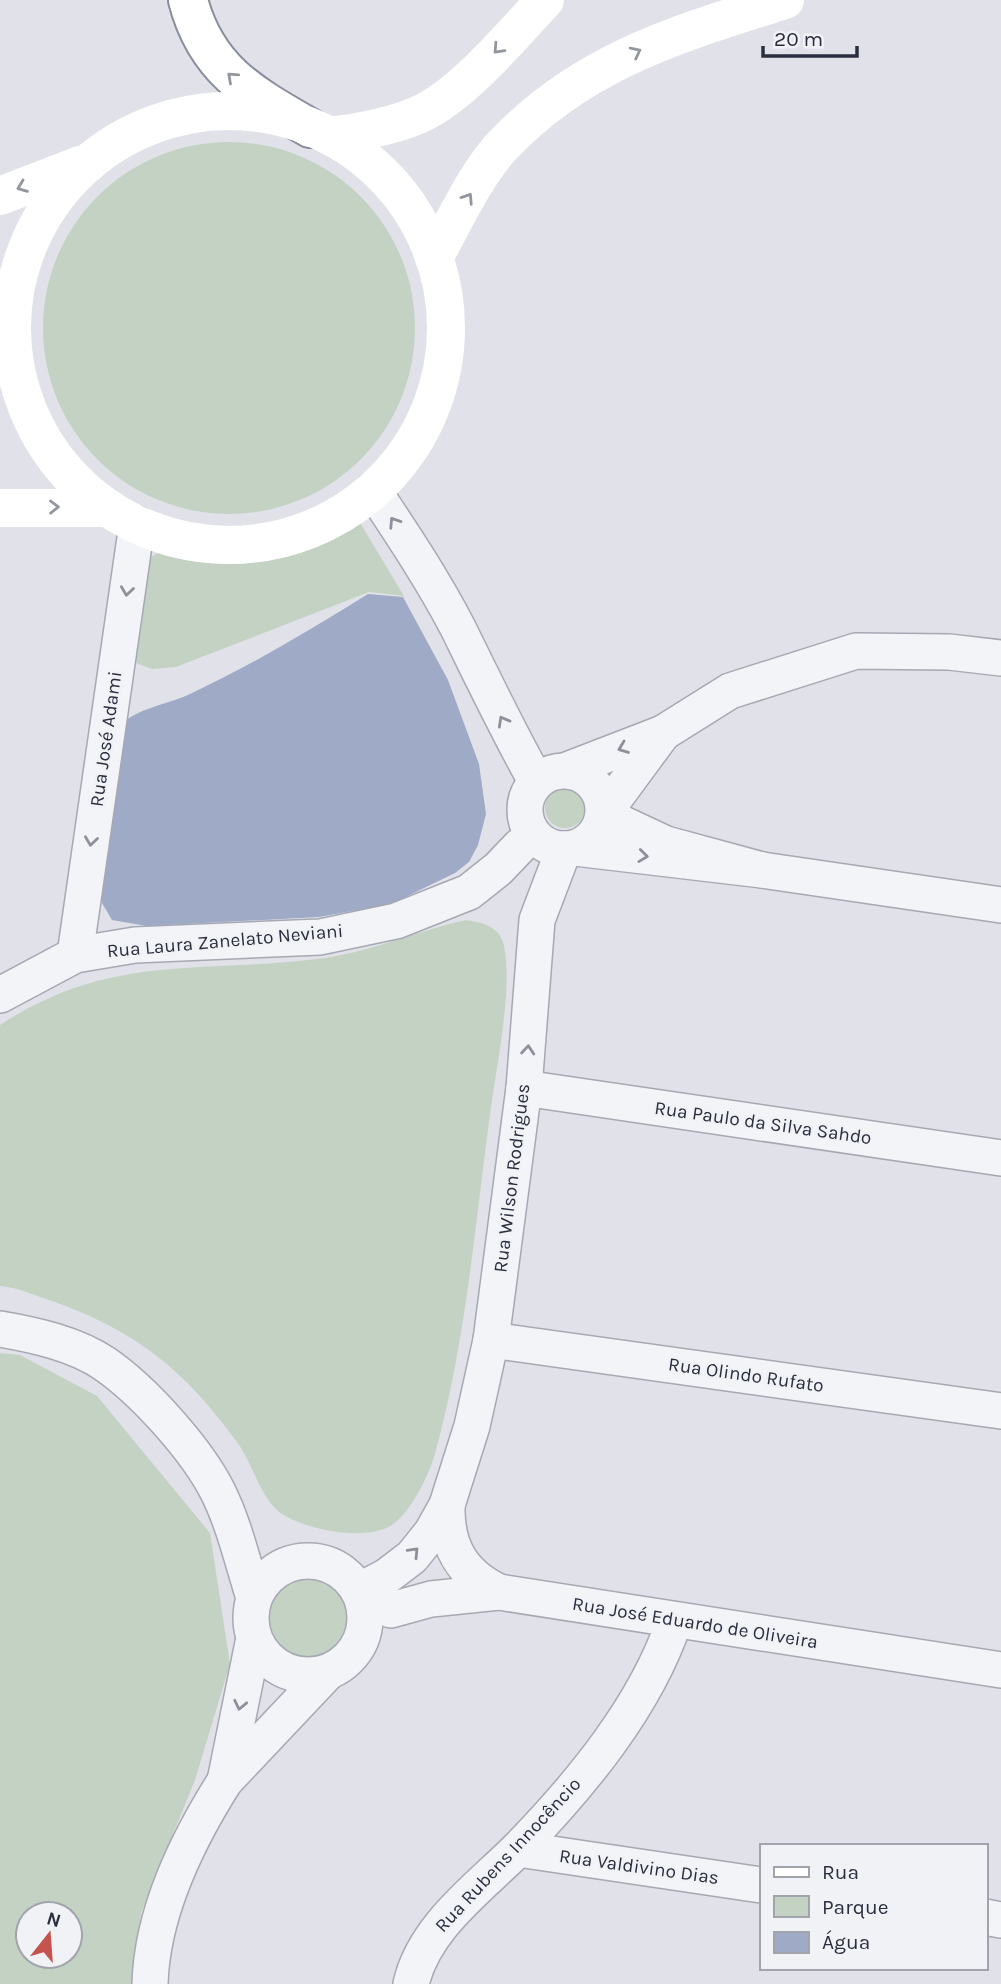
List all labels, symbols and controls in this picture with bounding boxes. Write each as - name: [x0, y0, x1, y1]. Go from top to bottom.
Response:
- scale bar: [763, 14, 858, 58]
- text: 20 m: [774, 27, 823, 51]
- one-way arrow: [494, 41, 506, 54]
- one-way arrow: [629, 47, 641, 60]
- one-way arrow: [227, 73, 240, 85]
- one-way arrow: [16, 179, 28, 193]
- one-way arrow: [459, 193, 472, 206]
- one-way arrow: [49, 499, 60, 514]
- one-way arrow: [390, 517, 402, 530]
- one-way arrow: [120, 585, 135, 597]
- street label: Rua José Adami: [86, 670, 126, 808]
- one-way arrow: [498, 716, 511, 729]
- one-way arrow: [618, 740, 630, 754]
- one-way arrow: [84, 835, 99, 847]
- one-way arrow: [637, 848, 649, 863]
- street label: Rua Laura Zanelato Neviani: [106, 920, 344, 962]
- one-way arrow: [520, 1044, 535, 1055]
- street label: Rua Wilson Rodrigues: [489, 1082, 535, 1274]
- street label: Rua Paulo da Silva Sahdo: [653, 1097, 873, 1149]
- street label: Rua Olindo Rufato: [667, 1353, 825, 1397]
- one-way arrow: [406, 1547, 419, 1560]
- street label: Rua José Eduardo de Oliveira: [571, 1593, 819, 1653]
- one-way arrow: [234, 1699, 249, 1711]
- street label: Rua Rubens Innocêncio: [430, 1773, 586, 1937]
- legend: [760, 1844, 987, 1970]
- street label: Rua Valdivino Dias: [558, 1845, 720, 1889]
- text: Rua: [822, 1860, 859, 1884]
- text: Parque: [822, 1895, 889, 1919]
- north arrow: [14, 1900, 84, 1970]
- text: N: [44, 1907, 63, 1932]
- text: Água: [822, 1930, 870, 1954]

